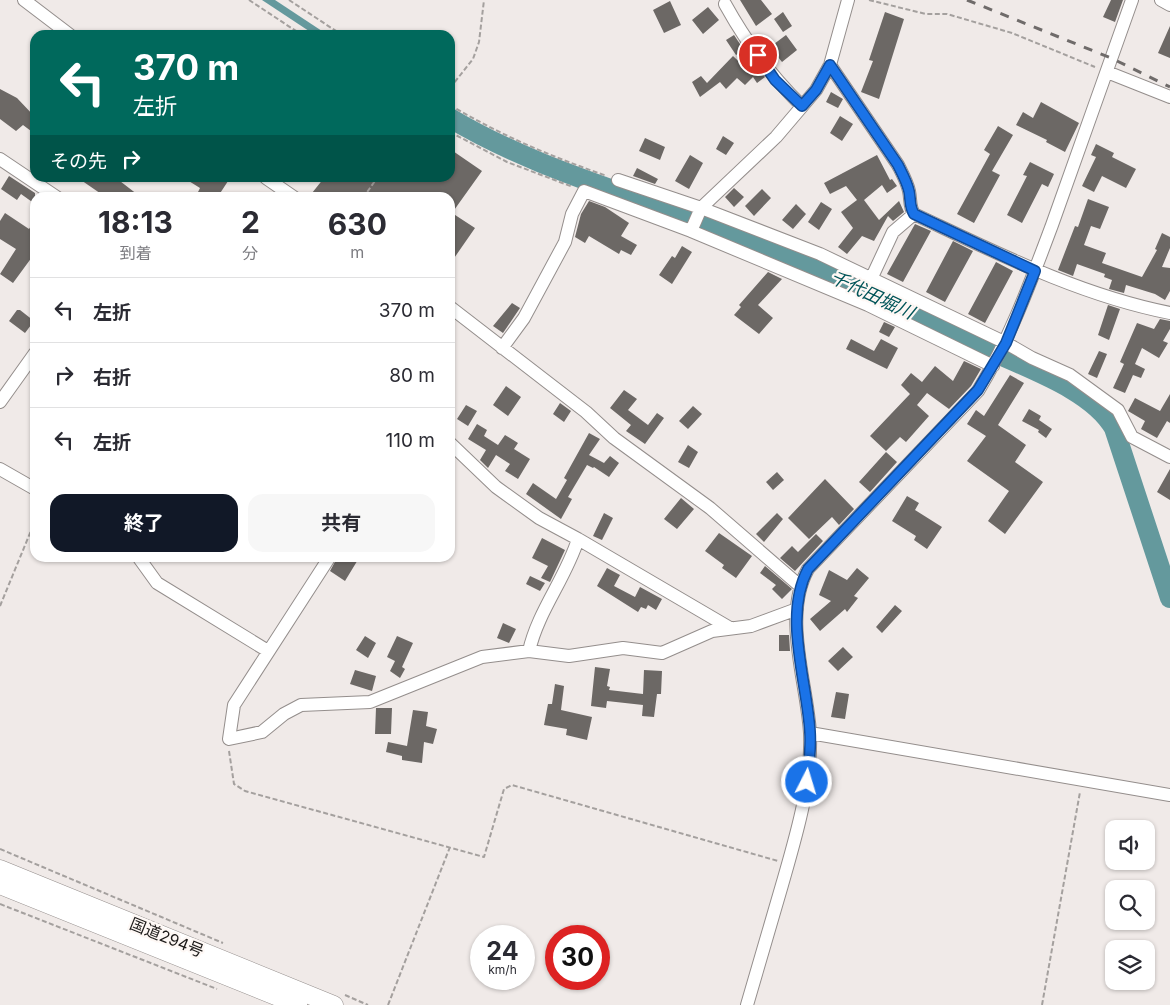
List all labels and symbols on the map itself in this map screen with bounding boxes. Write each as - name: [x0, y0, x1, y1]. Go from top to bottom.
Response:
- pin: [737, 34, 779, 76]
- water label: 千代田堀川: [827, 266, 919, 324]
- position arrow: [780, 755, 832, 807]
- street label: 国道294号: [127, 913, 207, 961]
- speed limit sign: 30: [545, 925, 610, 990]

